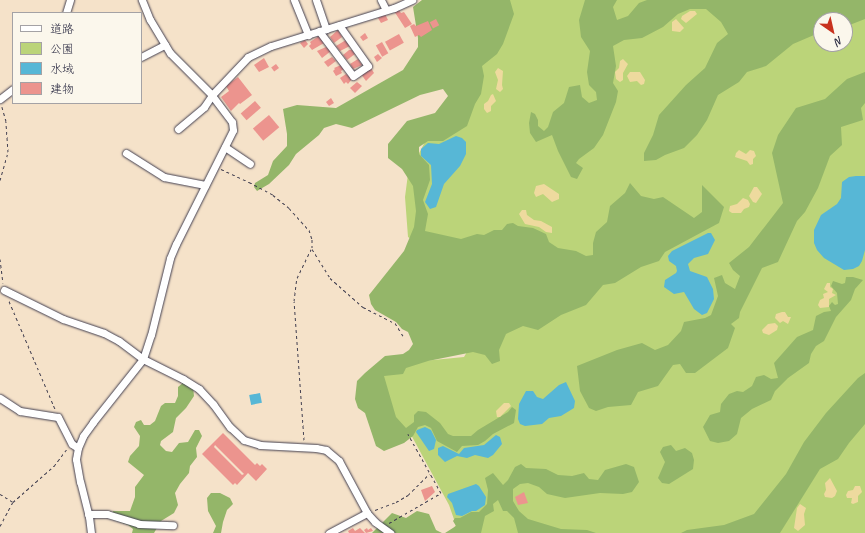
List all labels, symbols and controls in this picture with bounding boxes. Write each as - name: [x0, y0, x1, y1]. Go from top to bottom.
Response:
- legend: [12, 12, 142, 104]
- north arrow: [813, 12, 853, 52]
- text: 道路: [50, 21, 74, 37]
- text: N: [832, 33, 846, 49]
- text: 公園: [50, 41, 74, 57]
- text: 水域: [50, 61, 74, 77]
- text: 建物: [50, 81, 74, 97]

